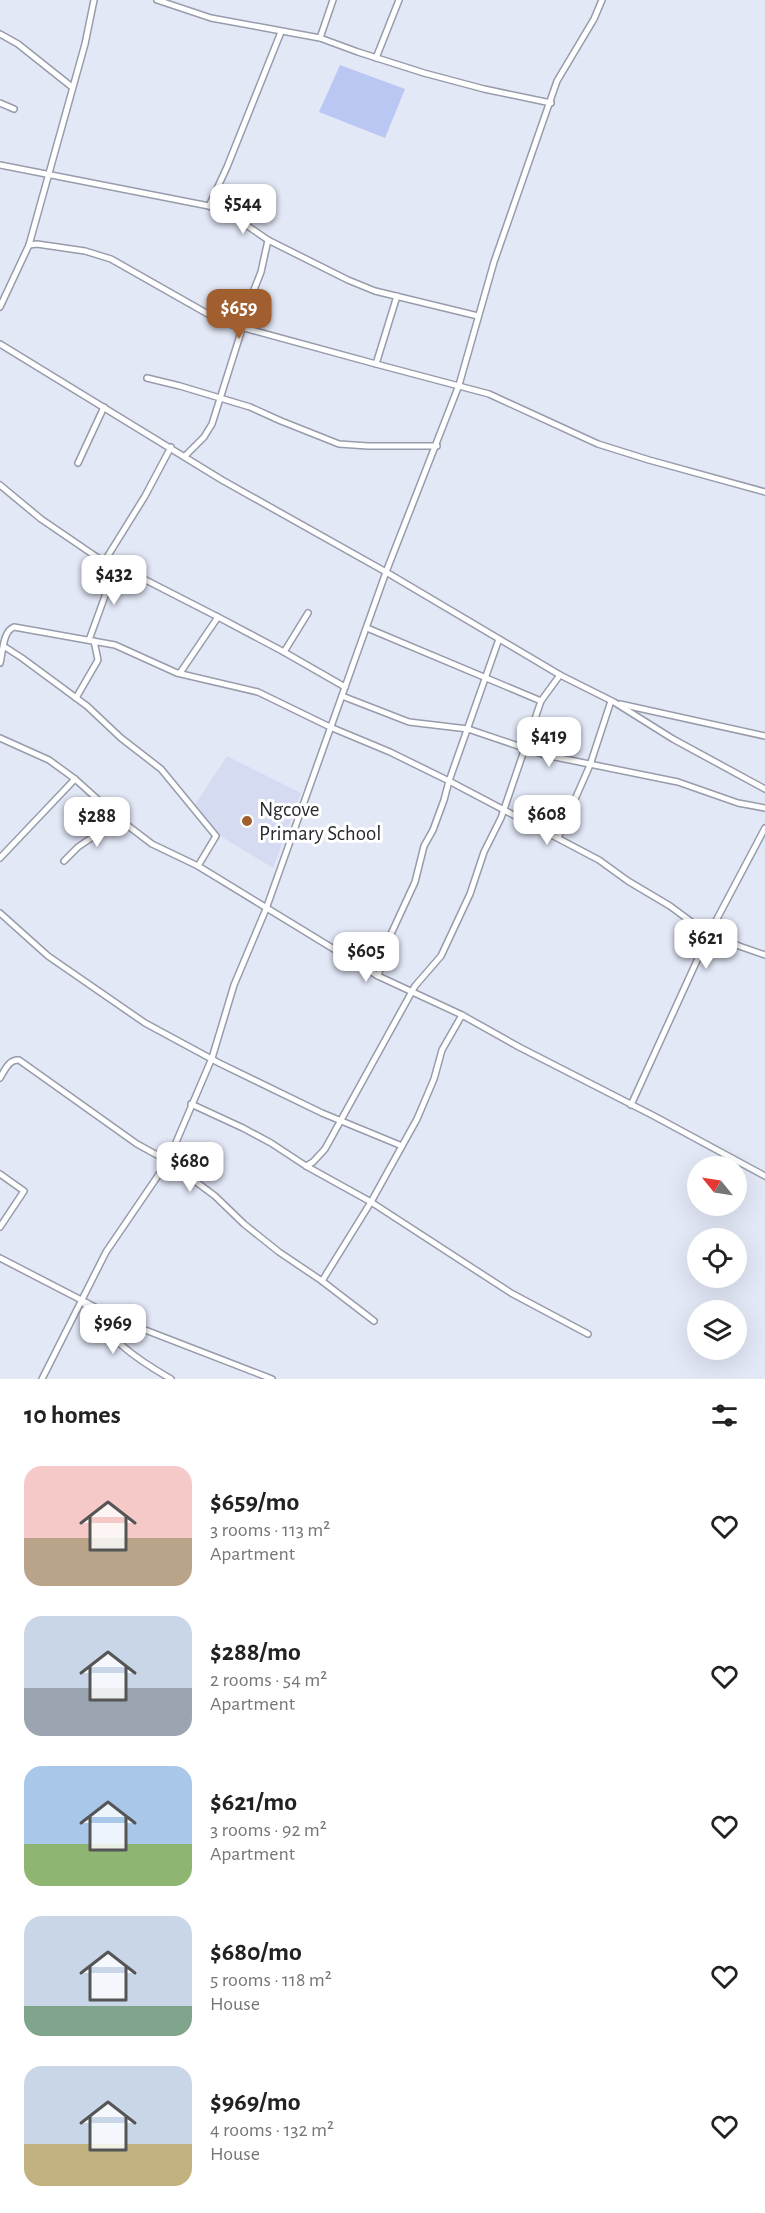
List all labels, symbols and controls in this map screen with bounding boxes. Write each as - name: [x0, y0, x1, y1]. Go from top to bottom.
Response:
- pin: $544: [207, 184, 279, 235]
- text: $544: [224, 193, 262, 213]
- pin: $659: [203, 289, 275, 340]
- text: $659: [221, 298, 257, 318]
- pin: $432: [78, 555, 150, 606]
- text: $432: [95, 564, 133, 584]
- pin: $419: [513, 717, 585, 768]
- text: $419: [531, 726, 567, 746]
- pin: $608: [511, 795, 583, 846]
- pin: $288: [61, 797, 133, 848]
- place label: Ngcove Primary School: [259, 799, 382, 844]
- text: $608: [528, 804, 566, 824]
- text: $288: [78, 806, 116, 826]
- marker: Ngcove Primary School: [240, 814, 254, 828]
- pin: $621: [670, 919, 742, 970]
- text: $621: [688, 928, 724, 948]
- pin: $605: [330, 932, 402, 983]
- text: $605: [347, 941, 385, 961]
- pin: $680: [154, 1142, 226, 1193]
- text: $680: [171, 1151, 209, 1171]
- north arrow: [687, 1156, 747, 1216]
- map controls: [687, 1156, 747, 1360]
- button: locate: [687, 1228, 747, 1288]
- button: layers: [687, 1300, 747, 1360]
- pin: $969: [77, 1304, 149, 1355]
- text: $969: [94, 1313, 132, 1333]
- icon: filters: [708, 1399, 741, 1432]
- text: 10 homes: [24, 1402, 121, 1428]
- text: $659/mo: [210, 1489, 299, 1515]
- icon: home: [72, 1490, 144, 1562]
- icon: heart: [708, 1510, 741, 1543]
- text: 3 rooms · 113 m²: [210, 1520, 330, 1540]
- text: Apartment: [210, 1544, 295, 1564]
- text: $288/mo: [210, 1639, 301, 1665]
- icon: home: [72, 1640, 144, 1712]
- icon: heart: [708, 1660, 741, 1693]
- text: 2 rooms · 54 m²: [210, 1670, 327, 1690]
- text: Apartment: [210, 1694, 295, 1714]
- text: $621/mo: [210, 1789, 297, 1815]
- icon: home: [72, 1790, 144, 1862]
- icon: heart: [708, 1810, 741, 1843]
- text: 3 rooms · 92 m²: [210, 1820, 327, 1840]
- text: Apartment: [210, 1844, 295, 1864]
- text: $680/mo: [210, 1939, 302, 1965]
- icon: home: [72, 1940, 144, 2012]
- icon: heart: [708, 1960, 741, 1993]
- text: 5 rooms · 118 m²: [210, 1970, 332, 1990]
- text: House: [210, 1994, 260, 2014]
- text: $969/mo: [210, 2089, 301, 2115]
- icon: home: [72, 2090, 144, 2162]
- icon: heart: [708, 2110, 741, 2143]
- text: 4 rooms · 132 m²: [210, 2120, 334, 2140]
- text: House: [210, 2144, 260, 2164]

